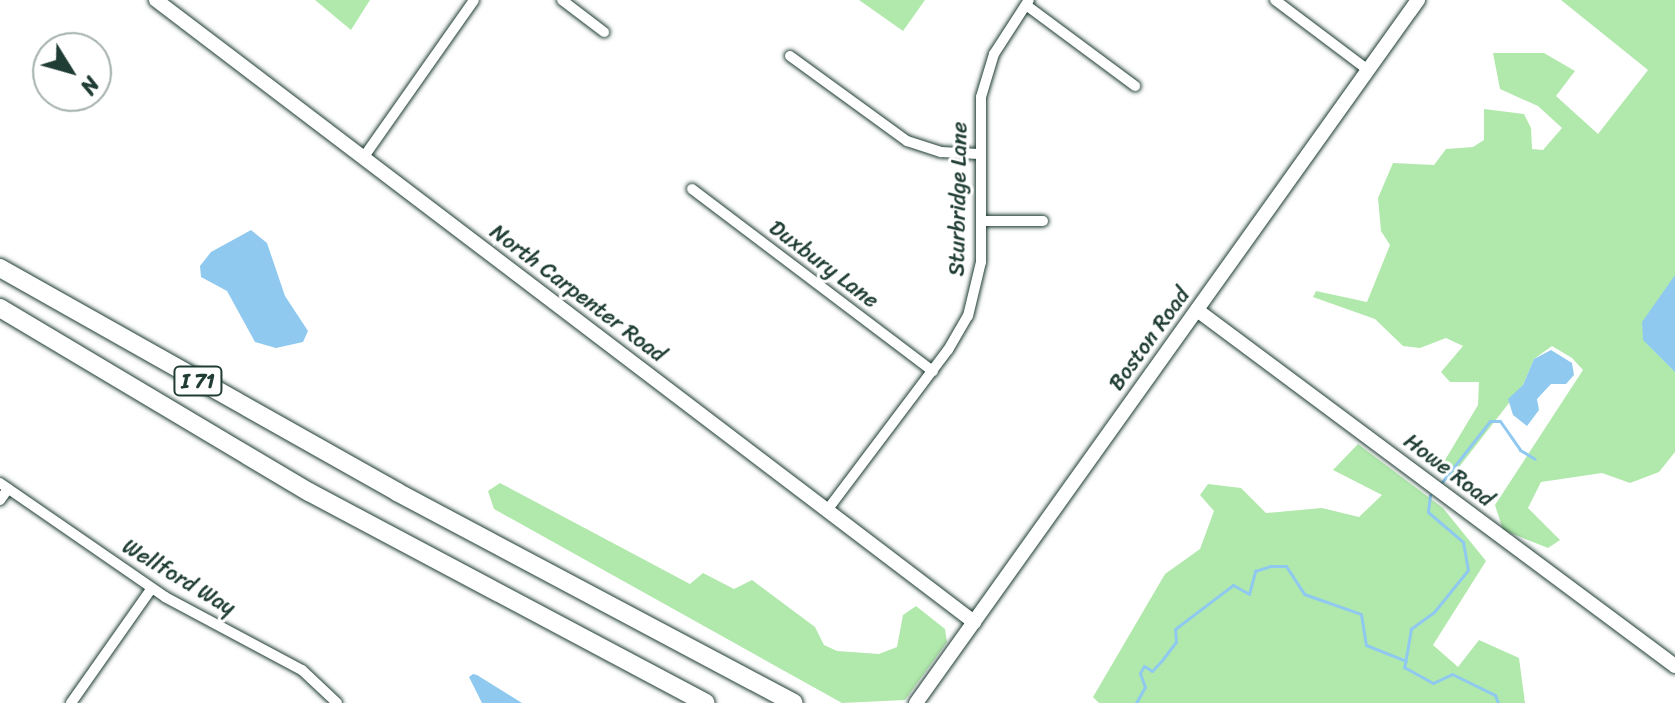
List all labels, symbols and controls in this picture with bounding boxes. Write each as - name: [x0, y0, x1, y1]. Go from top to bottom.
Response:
- north arrow: [32, 32, 112, 112]
- text: N: [70, 68, 110, 103]
- street label: Sturbridge Lane: [943, 122, 973, 276]
- street label: Duxbury Lane: [764, 214, 884, 314]
- street label: North Carpenter Road: [485, 218, 671, 368]
- street label: Boston Road: [1103, 282, 1195, 396]
- road number: I 71: [172, 365, 224, 397]
- street label: Howe Road: [1399, 428, 1499, 512]
- street label: Wellford Way: [118, 533, 240, 621]

